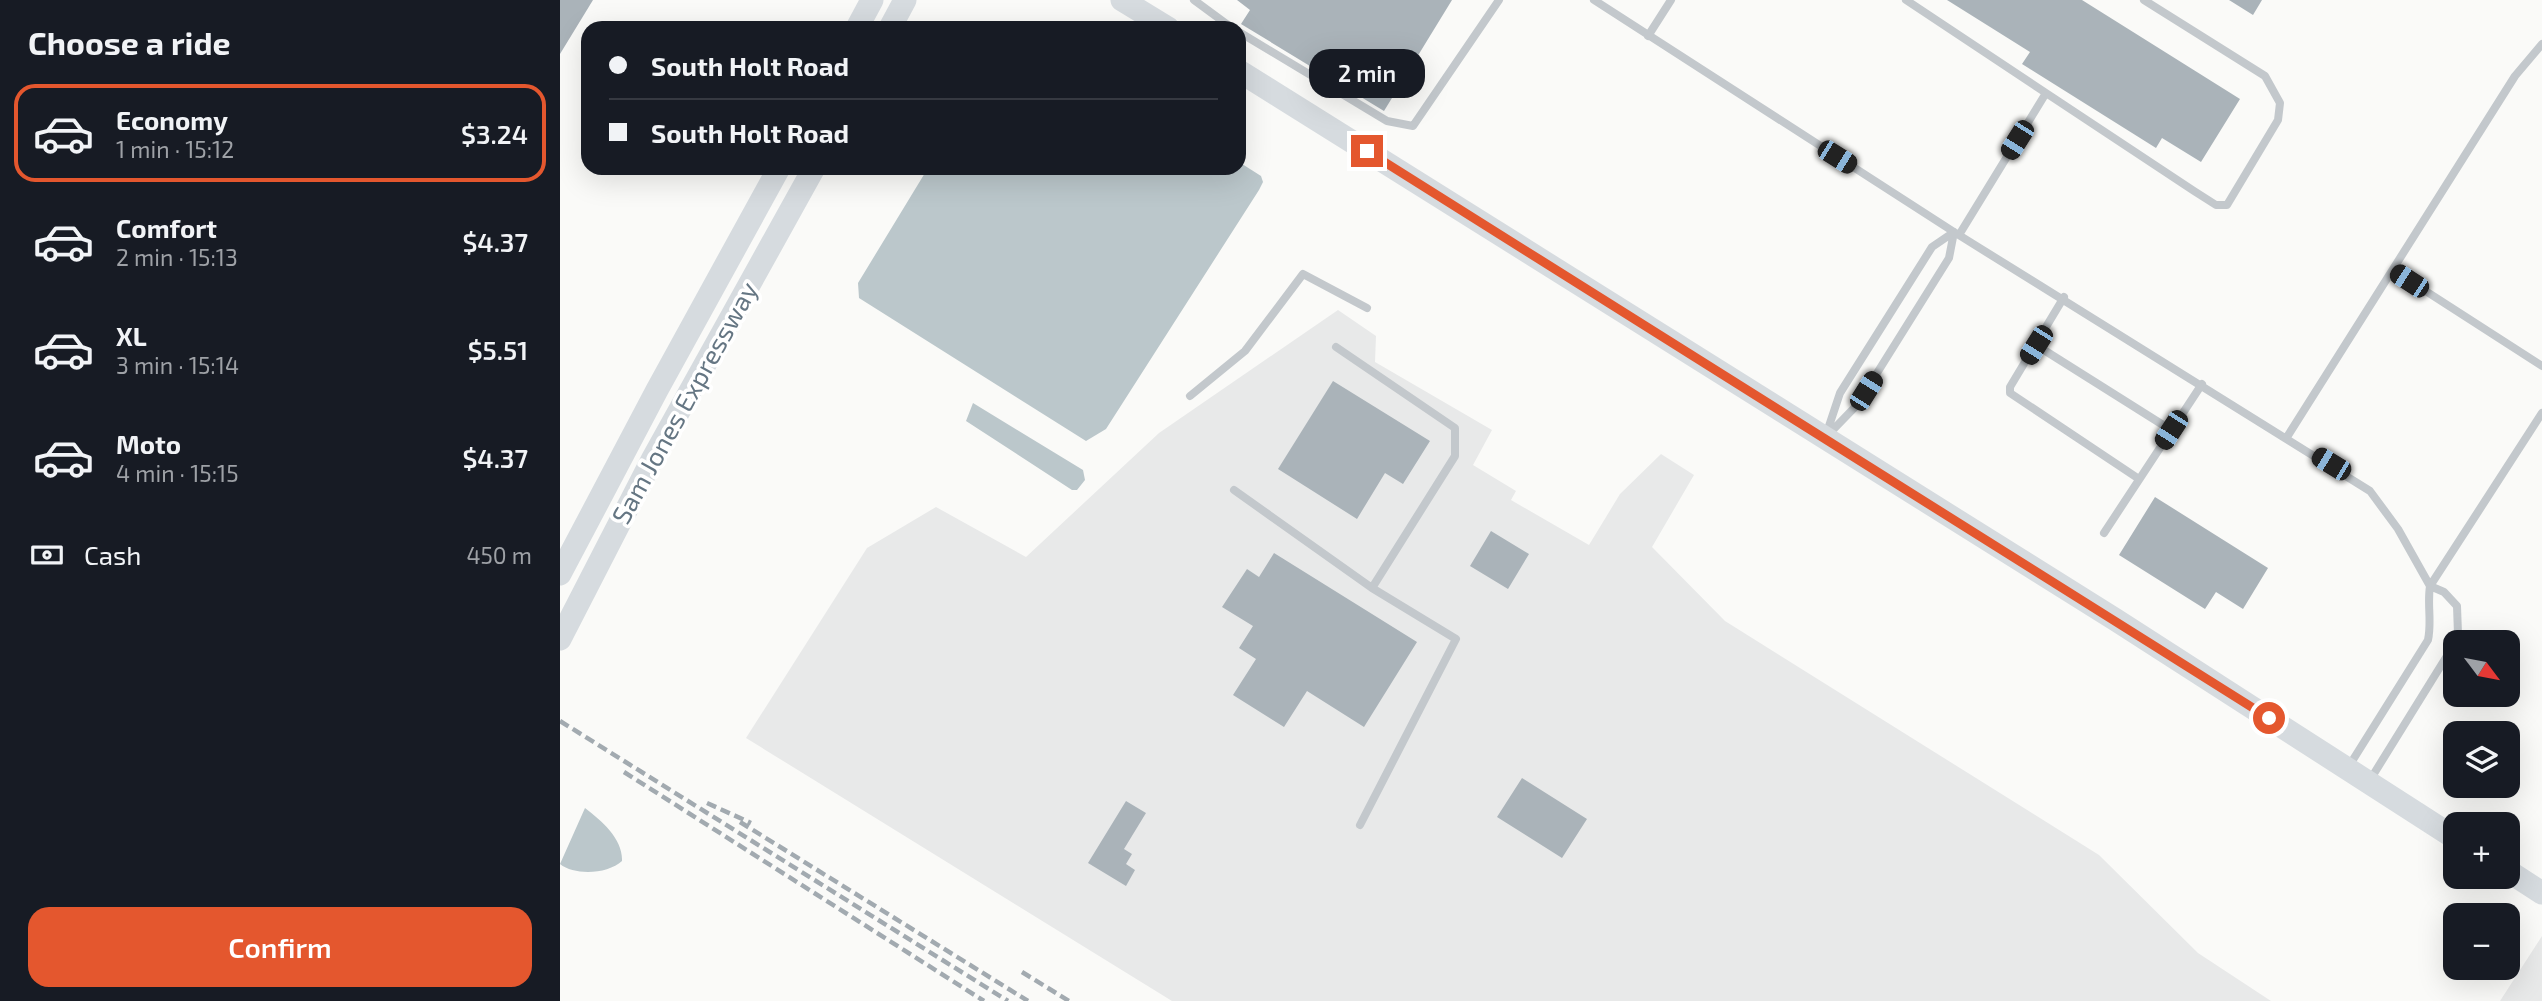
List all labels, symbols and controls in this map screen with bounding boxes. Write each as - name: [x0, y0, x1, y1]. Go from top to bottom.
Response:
- text: Choose a ride: [28, 23, 231, 61]
- text: South Holt Road: [651, 50, 849, 81]
- callout: 2 min: [1309, 50, 1425, 99]
- text: 2 min: [1338, 59, 1396, 87]
- icon: car: [32, 102, 95, 165]
- text: Economy: [116, 104, 228, 135]
- text: South Holt Road: [651, 117, 849, 148]
- car: [1997, 117, 2038, 163]
- text: $3.24: [461, 118, 528, 149]
- text: 1 min · 15:12: [116, 135, 234, 163]
- route end: [1351, 135, 1383, 167]
- car: [1814, 137, 1861, 177]
- icon: car: [32, 210, 95, 273]
- text: Comfort: [116, 212, 217, 243]
- text: $4.37: [462, 226, 528, 257]
- text: 2 min · 15:13: [116, 243, 238, 271]
- car: [2386, 261, 2433, 301]
- street label: Sam Jones Expressway: [604, 276, 763, 529]
- icon: car: [32, 318, 95, 381]
- text: XL: [116, 320, 147, 351]
- car: [2016, 322, 2057, 368]
- text: $5.51: [468, 334, 528, 365]
- text: 3 min · 15:14: [116, 351, 239, 379]
- car: [1846, 368, 1887, 414]
- car: [2151, 407, 2192, 453]
- icon: car: [32, 426, 95, 489]
- text: Moto: [116, 428, 181, 459]
- text: $4.37: [462, 442, 528, 473]
- car: [2308, 444, 2355, 484]
- text: 4 min · 15:15: [116, 459, 239, 487]
- icon: cash: [28, 536, 66, 574]
- text: Cash: [84, 539, 141, 570]
- text: 450 m: [466, 541, 532, 569]
- north arrow: [2443, 630, 2520, 707]
- map controls: [2443, 630, 2520, 980]
- route start: [2253, 702, 2285, 734]
- button: layers: [2443, 721, 2520, 798]
- button: +: [2443, 812, 2520, 889]
- button: −: [2443, 903, 2520, 980]
- button: Confirm: [28, 907, 532, 987]

